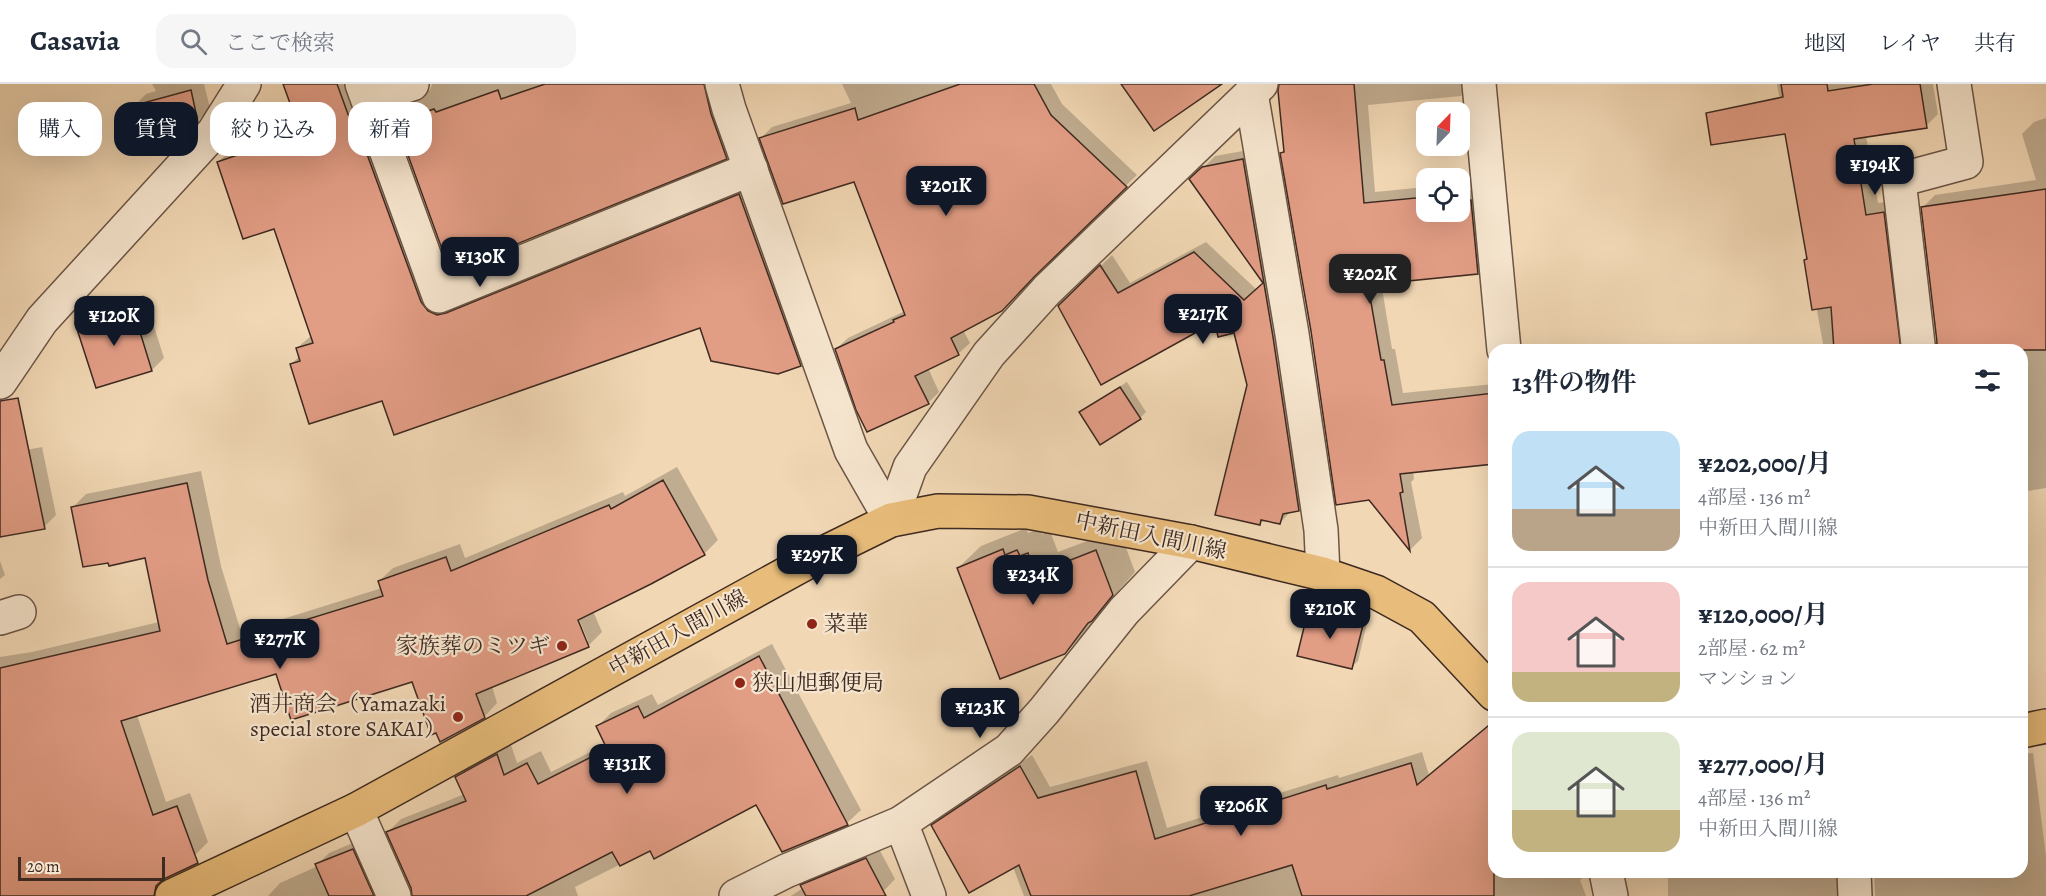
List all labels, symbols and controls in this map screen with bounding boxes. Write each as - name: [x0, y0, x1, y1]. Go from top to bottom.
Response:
- search box: [156, 14, 576, 68]
- text: Casavia: [30, 22, 120, 60]
- icon: search: [177, 25, 210, 58]
- text: ここで検索: [225, 28, 335, 58]
- text: 地図: [1804, 29, 1846, 57]
- text: レイヤ: [1879, 29, 1941, 57]
- text: 共有: [1974, 29, 2016, 57]
- chip: 購入: [18, 102, 102, 156]
- chip: 賃貸: [114, 102, 198, 156]
- chip: 絞り込み: [210, 102, 336, 156]
- chip: 新着: [348, 102, 432, 156]
- north arrow: [1416, 102, 1470, 156]
- map controls: [1416, 102, 1470, 222]
- pin: ¥194K: [1833, 145, 1917, 196]
- text: ¥194K: [1850, 151, 1900, 178]
- pin: ¥201K: [904, 166, 988, 217]
- button: locate: [1416, 168, 1470, 222]
- text: ¥201K: [920, 172, 972, 199]
- pin: ¥130K: [438, 237, 522, 288]
- text: ¥130K: [455, 243, 505, 270]
- pin: ¥202K: [1328, 254, 1412, 305]
- text: ¥202K: [1343, 260, 1397, 287]
- pin: ¥217K: [1161, 294, 1245, 345]
- pin: ¥120K: [72, 296, 156, 347]
- text: ¥217K: [1178, 300, 1228, 327]
- text: ¥120K: [88, 302, 140, 329]
- icon: filters: [1971, 364, 2004, 397]
- text: 13件の物件: [1512, 365, 1637, 400]
- text: ¥202,000/月: [1698, 446, 1832, 481]
- icon: home: [1560, 455, 1632, 527]
- text: 4部屋 · 136 m²: [1698, 484, 1811, 511]
- street label: 中新田入間川線: [1073, 505, 1229, 567]
- text: 中新田入間川線: [1698, 514, 1838, 541]
- pin: ¥297K: [775, 535, 859, 586]
- text: ¥297K: [791, 541, 843, 568]
- pin: ¥234K: [991, 555, 1075, 606]
- text: ¥234K: [1007, 561, 1059, 588]
- street label: 中新田入間川線: [603, 583, 753, 683]
- pin: ¥210K: [1288, 589, 1372, 640]
- text: ¥210K: [1304, 595, 1356, 622]
- text: ¥120,000/月: [1698, 597, 1829, 632]
- icon: home: [1560, 606, 1632, 678]
- place label: 菜華: [824, 609, 868, 639]
- marker: 菜華: [805, 617, 819, 631]
- pin: ¥277K: [238, 619, 322, 670]
- text: ¥277K: [254, 625, 306, 652]
- place label: 家族葬のミツギ: [396, 631, 550, 661]
- text: 2部屋 · 62 m²: [1698, 635, 1805, 662]
- marker: 家族葬のミツギ: [555, 639, 569, 653]
- text: マンション: [1698, 665, 1797, 692]
- place label: 狭山旭郵便局: [752, 668, 884, 698]
- marker: 狭山旭郵便局: [733, 676, 747, 690]
- pin: ¥123K: [938, 688, 1022, 739]
- place label: 酒井商会（Yamazaki special store SAKAI）: [249, 689, 446, 744]
- text: ¥123K: [955, 694, 1005, 721]
- marker: 酒井商会（Yamazaki special store SAKAI）: [451, 710, 465, 724]
- pin: ¥131K: [585, 744, 669, 795]
- text: ¥277,000/月: [1698, 747, 1828, 782]
- text: ¥131K: [603, 750, 651, 777]
- icon: home: [1560, 756, 1632, 828]
- text: 4部屋 · 136 m²: [1698, 785, 1811, 812]
- pin: ¥206K: [1199, 786, 1283, 837]
- text: ¥206K: [1214, 792, 1268, 819]
- text: 中新田入間川線: [1698, 815, 1838, 842]
- scale bar: [18, 854, 165, 882]
- text: 20 m: [27, 856, 60, 878]

